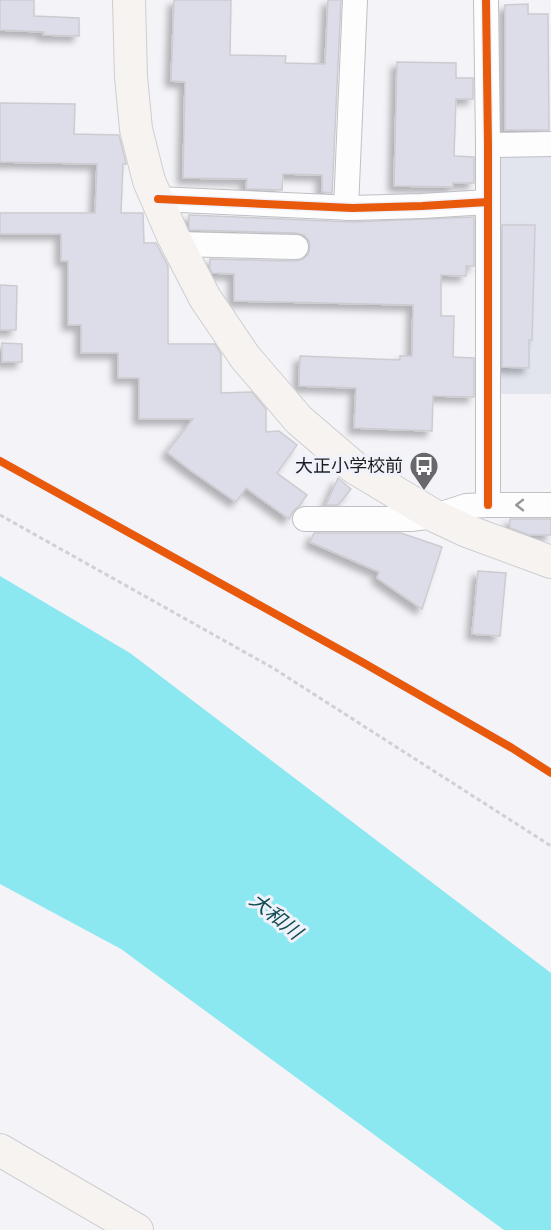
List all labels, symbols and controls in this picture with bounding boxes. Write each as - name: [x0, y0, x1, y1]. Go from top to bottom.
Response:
- bus stop icon: 大正小学校前: [408, 450, 440, 492]
- place label: 大正小学校前: [295, 451, 403, 477]
- one-way arrow: [515, 499, 524, 511]
- water label: 大和川: [245, 885, 311, 946]

